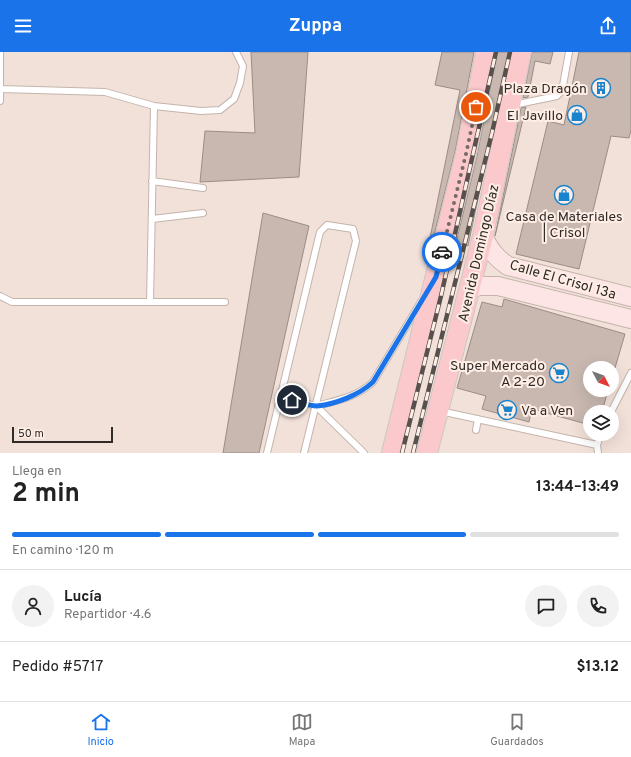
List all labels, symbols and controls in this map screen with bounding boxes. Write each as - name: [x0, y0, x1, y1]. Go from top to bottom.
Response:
- icon: menu: [12, 15, 34, 37]
- text: Zuppa: [289, 15, 342, 38]
- icon: share: [597, 15, 619, 37]
- building icon: Plaza Dragón: [590, 77, 612, 99]
- place label: Plaza Dragón: [504, 81, 587, 98]
- pin: [459, 90, 493, 124]
- icon: bag: [465, 96, 487, 118]
- shop icon: El Javillo: [566, 104, 588, 126]
- place label: El Javillo: [507, 108, 563, 125]
- street label: Avenida Domingo Díaz: [455, 183, 504, 324]
- shop icon: Casa de Materiales | Crisol: [553, 184, 575, 206]
- place label: Casa de Materiales | Crisol: [506, 209, 622, 242]
- courier: [422, 232, 462, 272]
- icon: car: [431, 241, 453, 263]
- street label: Calle El Crisol 13a: [507, 257, 618, 304]
- place label: Super Mercado A 2-20: [450, 358, 545, 391]
- north arrow: [583, 361, 619, 397]
- map controls: [583, 361, 619, 441]
- supermarket icon: Super Mercado A 2-20: [548, 362, 570, 384]
- pin: [275, 383, 309, 417]
- icon: home: [281, 389, 303, 411]
- supermarket icon: Va a Ven: [496, 399, 518, 421]
- place label: Va a Ven: [521, 403, 573, 420]
- button: layers: [583, 405, 619, 441]
- scale bar: [12, 425, 113, 444]
- text: 50 m: [18, 427, 44, 441]
- text: Llega en: [12, 464, 62, 480]
- text: 2 min: [12, 478, 80, 511]
- text: 13:44–13:49: [536, 478, 619, 497]
- text: En camino · 120 m: [12, 543, 114, 559]
- button: person: [12, 585, 54, 627]
- button: chat: [525, 585, 567, 627]
- button: phone: [577, 585, 619, 627]
- text: Lucía: [64, 588, 102, 607]
- text: Repartidor · 4.6: [64, 607, 152, 623]
- text: Pedido #5717: [12, 658, 103, 677]
- text: $13.12: [576, 658, 619, 677]
- tab: Inicio: [87, 711, 114, 749]
- tab: Mapa: [289, 711, 315, 749]
- tab: Guardados: [490, 711, 544, 749]

